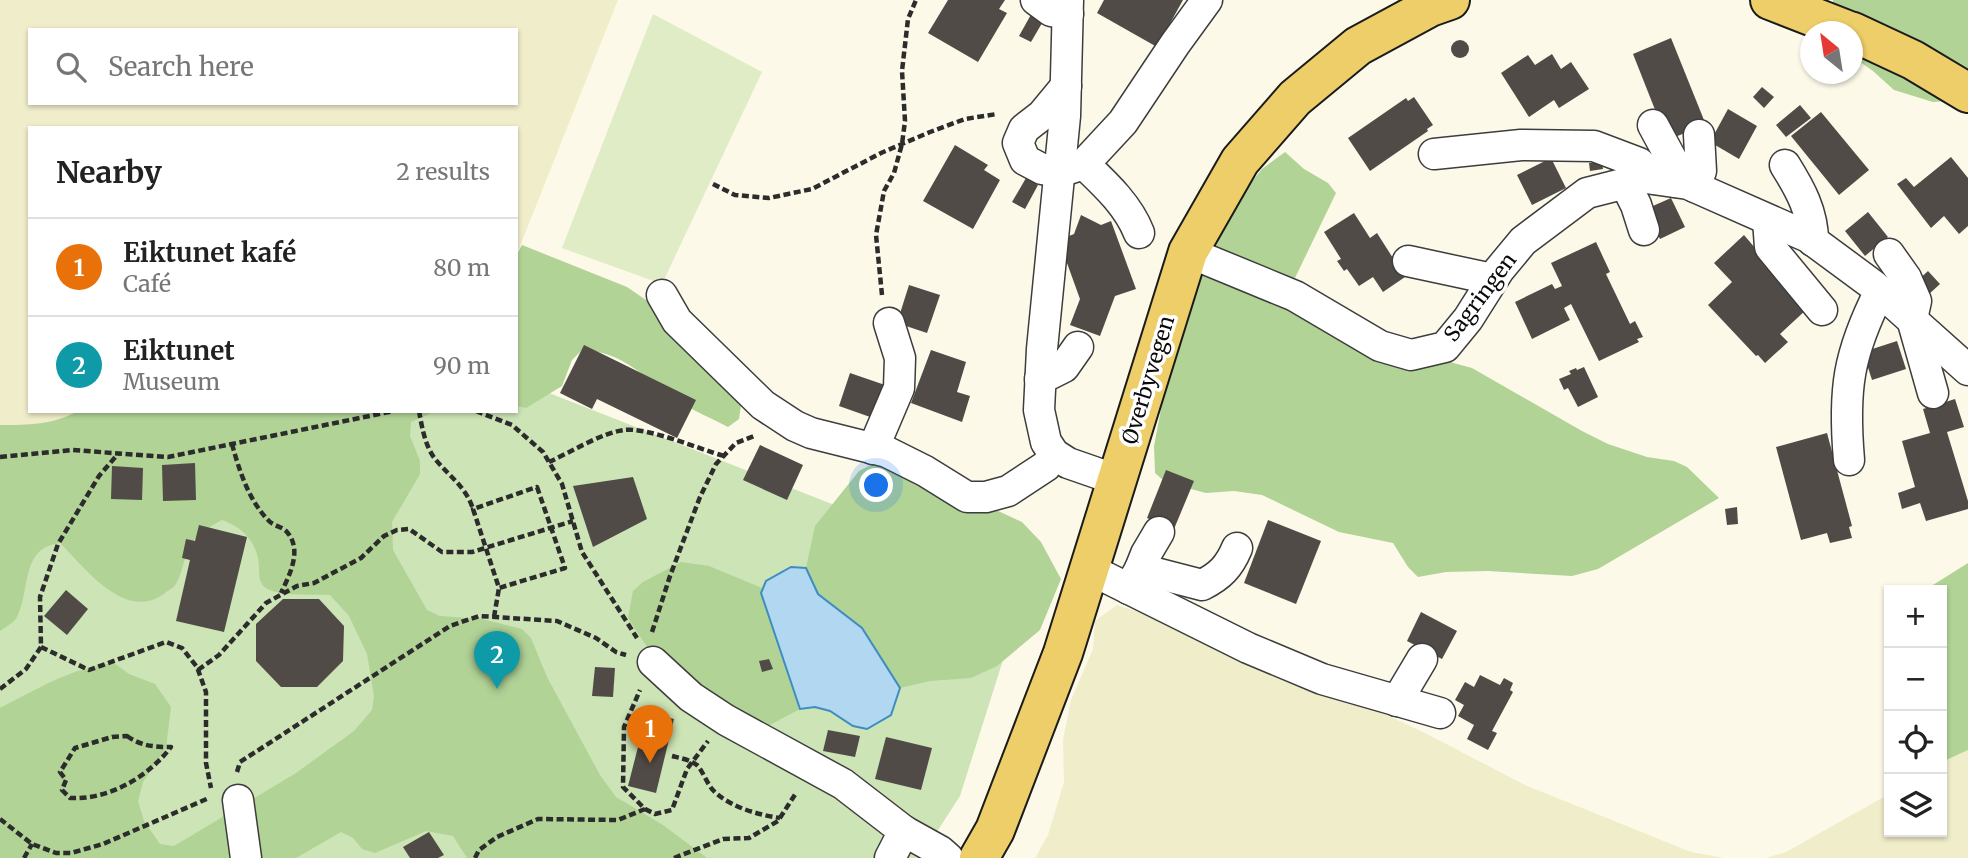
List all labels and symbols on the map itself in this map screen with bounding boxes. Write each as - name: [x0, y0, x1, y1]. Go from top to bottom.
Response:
- north arrow: [1800, 21, 1863, 84]
- street label: Sagringen: [1438, 247, 1522, 347]
- street label: Øverbyvegen: [1116, 312, 1180, 448]
- your location: [859, 468, 893, 502]
- pin: 2: [474, 631, 520, 689]
- pin: 1: [627, 705, 673, 763]

